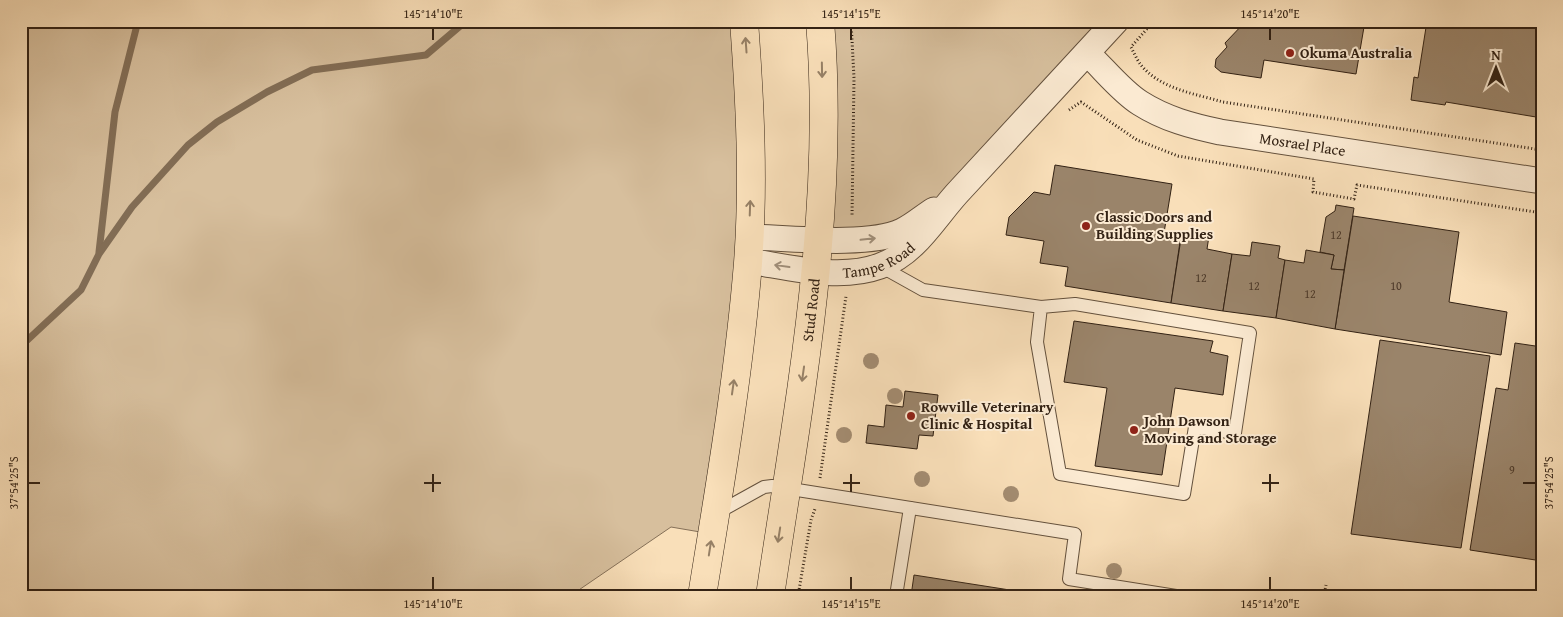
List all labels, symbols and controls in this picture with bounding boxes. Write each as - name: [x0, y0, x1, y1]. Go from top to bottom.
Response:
- text: 145°14'10"E: [403, 5, 463, 22]
- text: 145°14'15"E: [821, 5, 881, 22]
- text: 145°14'20"E: [1240, 5, 1300, 22]
- one-way arrow: [741, 38, 751, 54]
- place label: Okuma Australia: [1300, 42, 1412, 63]
- north arrow: [1470, 42, 1520, 92]
- text: N: [1491, 45, 1501, 65]
- marker: Okuma Australia: [1284, 47, 1296, 59]
- one-way arrow: [817, 62, 827, 78]
- street label: Mosrael Place: [1258, 127, 1347, 161]
- one-way arrow: [745, 200, 754, 216]
- place label: Classic Doors and Building Supplies: [1096, 206, 1213, 244]
- marker: Classic Doors and Building Supplies: [1080, 220, 1092, 232]
- house number: 12: [1330, 226, 1342, 243]
- one-way arrow: [859, 234, 875, 243]
- street label: Tampe Road: [842, 237, 919, 283]
- one-way arrow: [774, 261, 790, 271]
- house number: 12: [1195, 269, 1207, 286]
- street label: Stud Road: [797, 277, 825, 343]
- house number: 12: [1248, 277, 1260, 294]
- house number: 10: [1390, 277, 1402, 294]
- house number: 12: [1304, 285, 1316, 302]
- one-way arrow: [798, 365, 808, 381]
- one-way arrow: [728, 379, 738, 395]
- place label: Rowville Veterinary Clinic & Hospital: [921, 396, 1054, 434]
- marker: Rowville Veterinary Clinic & Hospital: [905, 410, 917, 422]
- place label: John Dawson Moving and Storage: [1141, 410, 1277, 448]
- marker: John Dawson Moving and Storage: [1128, 424, 1140, 436]
- text: 37°54'25"S: [5, 456, 22, 510]
- text: 37°54'25"S: [1540, 456, 1557, 510]
- house number: 9: [1509, 461, 1515, 478]
- one-way arrow: [774, 526, 784, 542]
- one-way arrow: [705, 540, 715, 556]
- text: 145°14'10"E: [403, 595, 463, 612]
- text: 145°14'15"E: [821, 595, 881, 612]
- text: 145°14'20"E: [1240, 595, 1300, 612]

